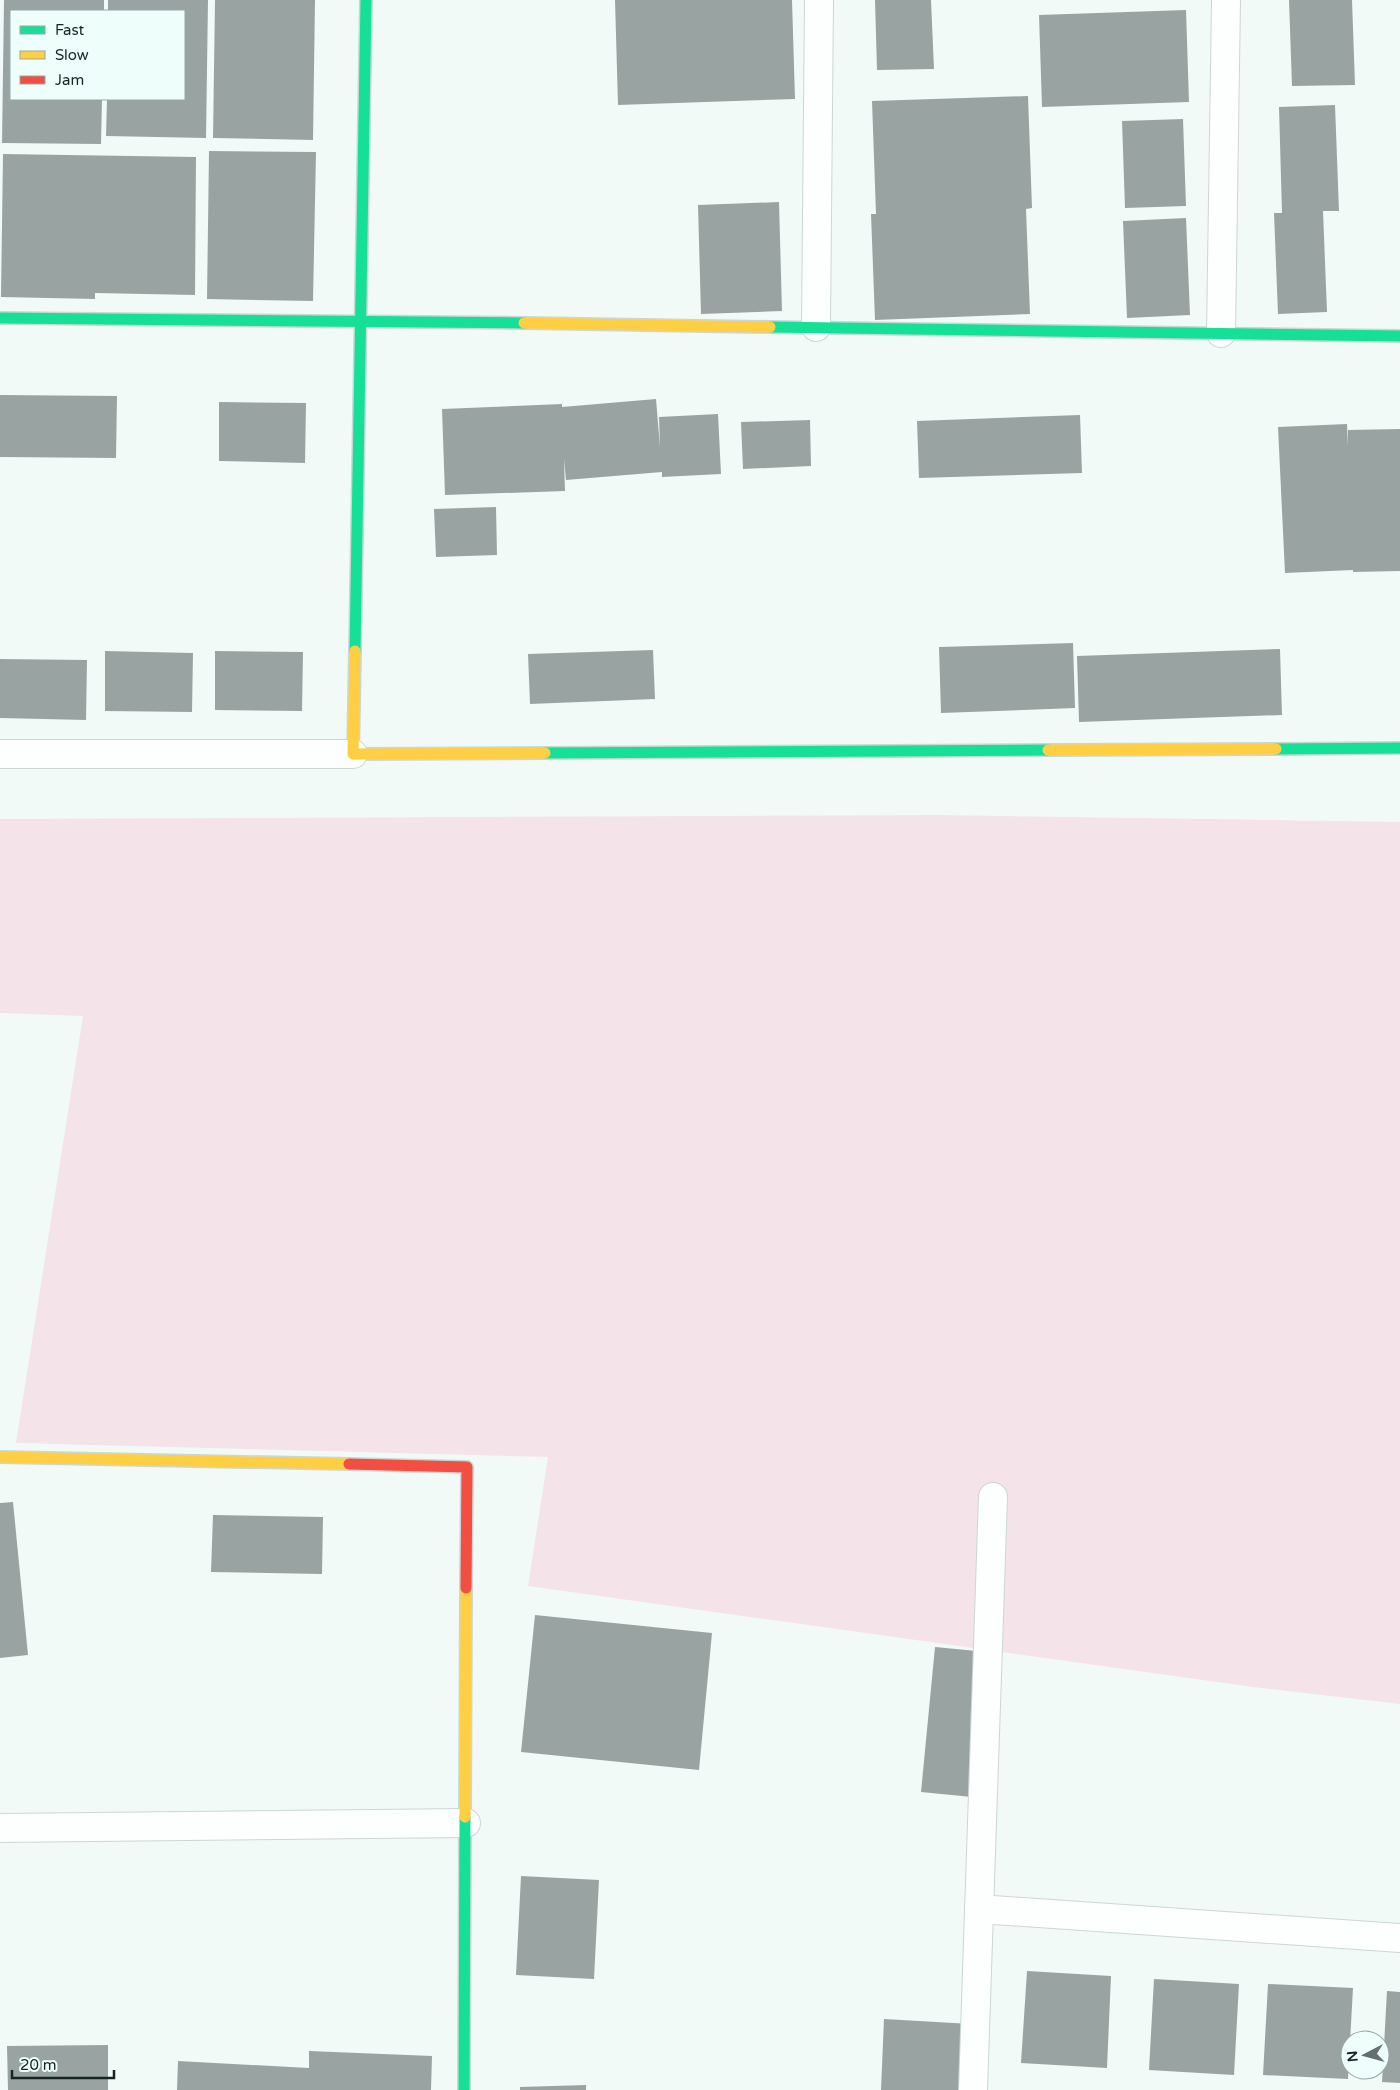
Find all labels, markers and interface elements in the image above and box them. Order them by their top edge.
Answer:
legend [10,10,185,100]
text: Fast [55,21,85,39]
text: Slow [55,46,89,64]
text: Jam [55,71,84,89]
north arrow [1340,2030,1390,2080]
scale bar [12,2048,115,2080]
text: N [1344,2050,1362,2063]
text: 20 m [20,2056,57,2074]

